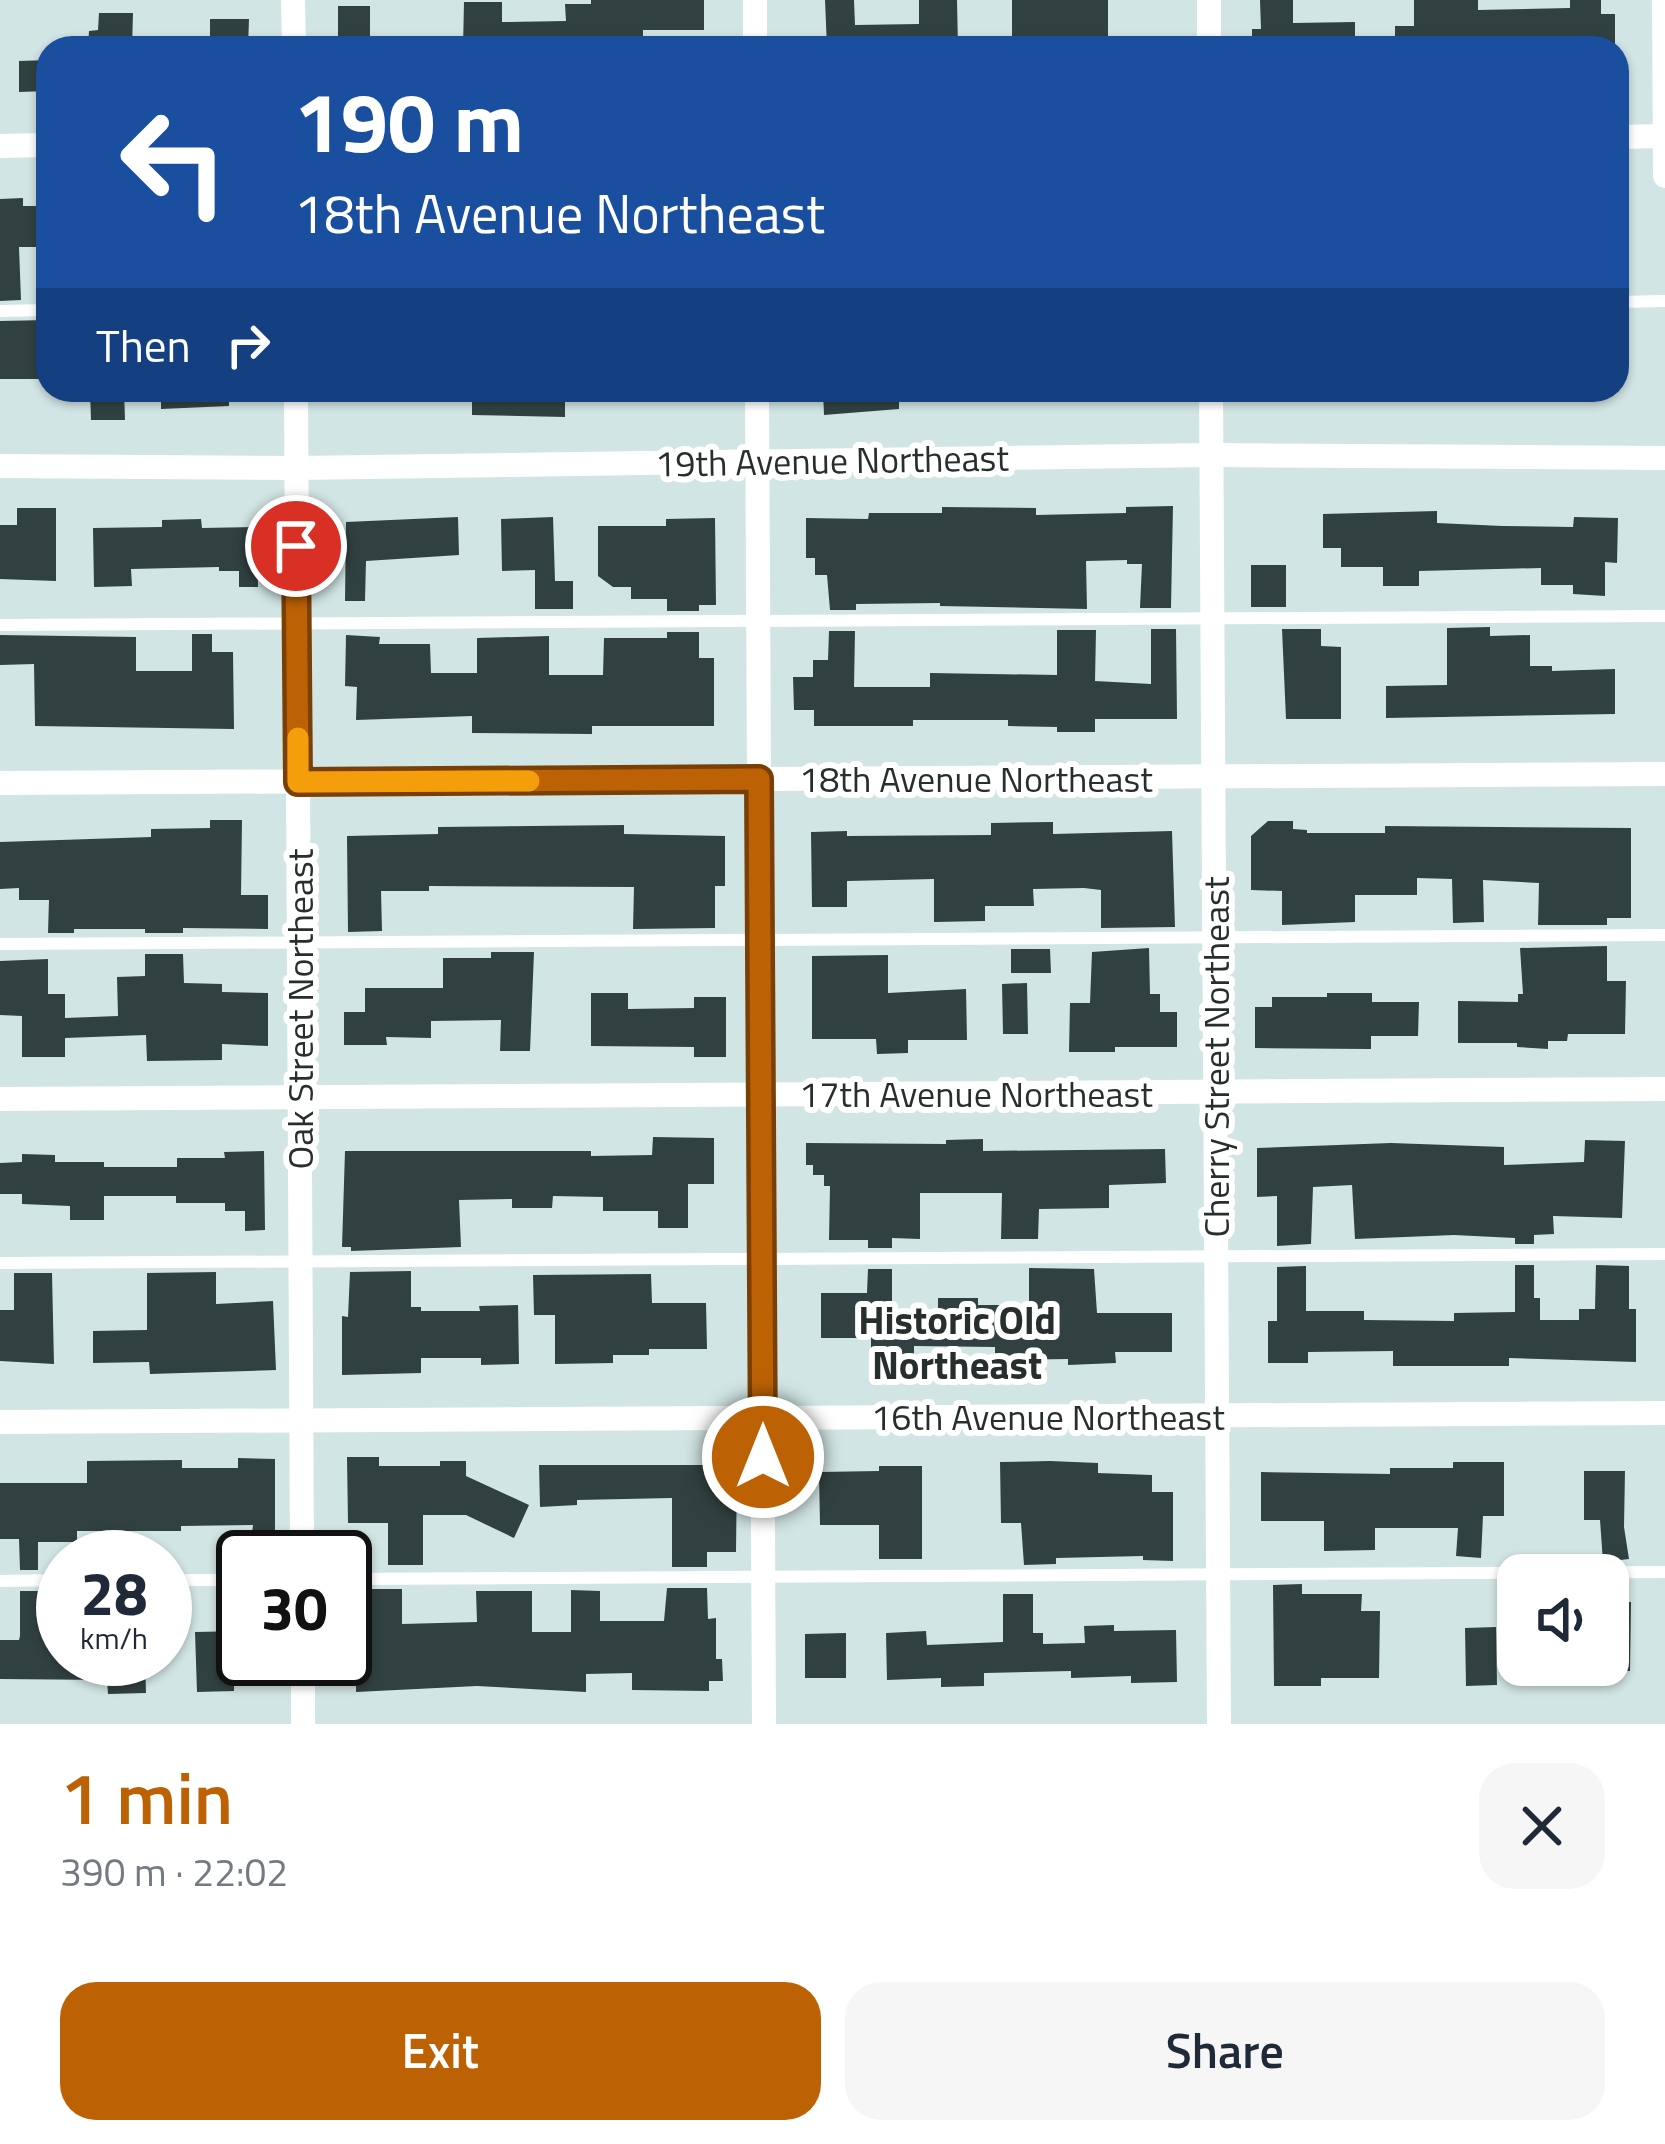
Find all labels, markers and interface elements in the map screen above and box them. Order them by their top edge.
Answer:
text: 190 m [294,57,524,185]
icon: left [96,84,252,240]
text: 18th Avenue Northeast [294,172,825,254]
text: Then [96,311,191,379]
icon: right [215,312,281,378]
street label: 19th Avenue Northeast [655,429,1010,491]
pin [245,495,347,597]
icon: arrive [263,513,329,579]
street label: 18th Avenue Northeast [799,751,1153,806]
street label: Oak Street Northeast [272,848,327,1169]
street label: Cherry Street Northeast [1188,876,1243,1238]
street label: 17th Avenue Northeast [799,1066,1153,1121]
district label: Historic Old Northeast [858,1290,1056,1394]
street label: 16th Avenue Northeast [871,1389,1225,1444]
position arrow [700,1394,826,1520]
speed limit sign: 30 [216,1530,372,1686]
text: 28 [80,1547,148,1638]
map controls [1497,1554,1629,1686]
button: sound [1497,1554,1629,1686]
text: km/h [80,1615,148,1661]
text: 1 min [60,1742,233,1852]
button: close [1479,1763,1605,1889]
text: 390 m · 22:02 [60,1842,288,1901]
button: Exit [60,1982,821,2120]
button: Share [845,1982,1605,2120]

